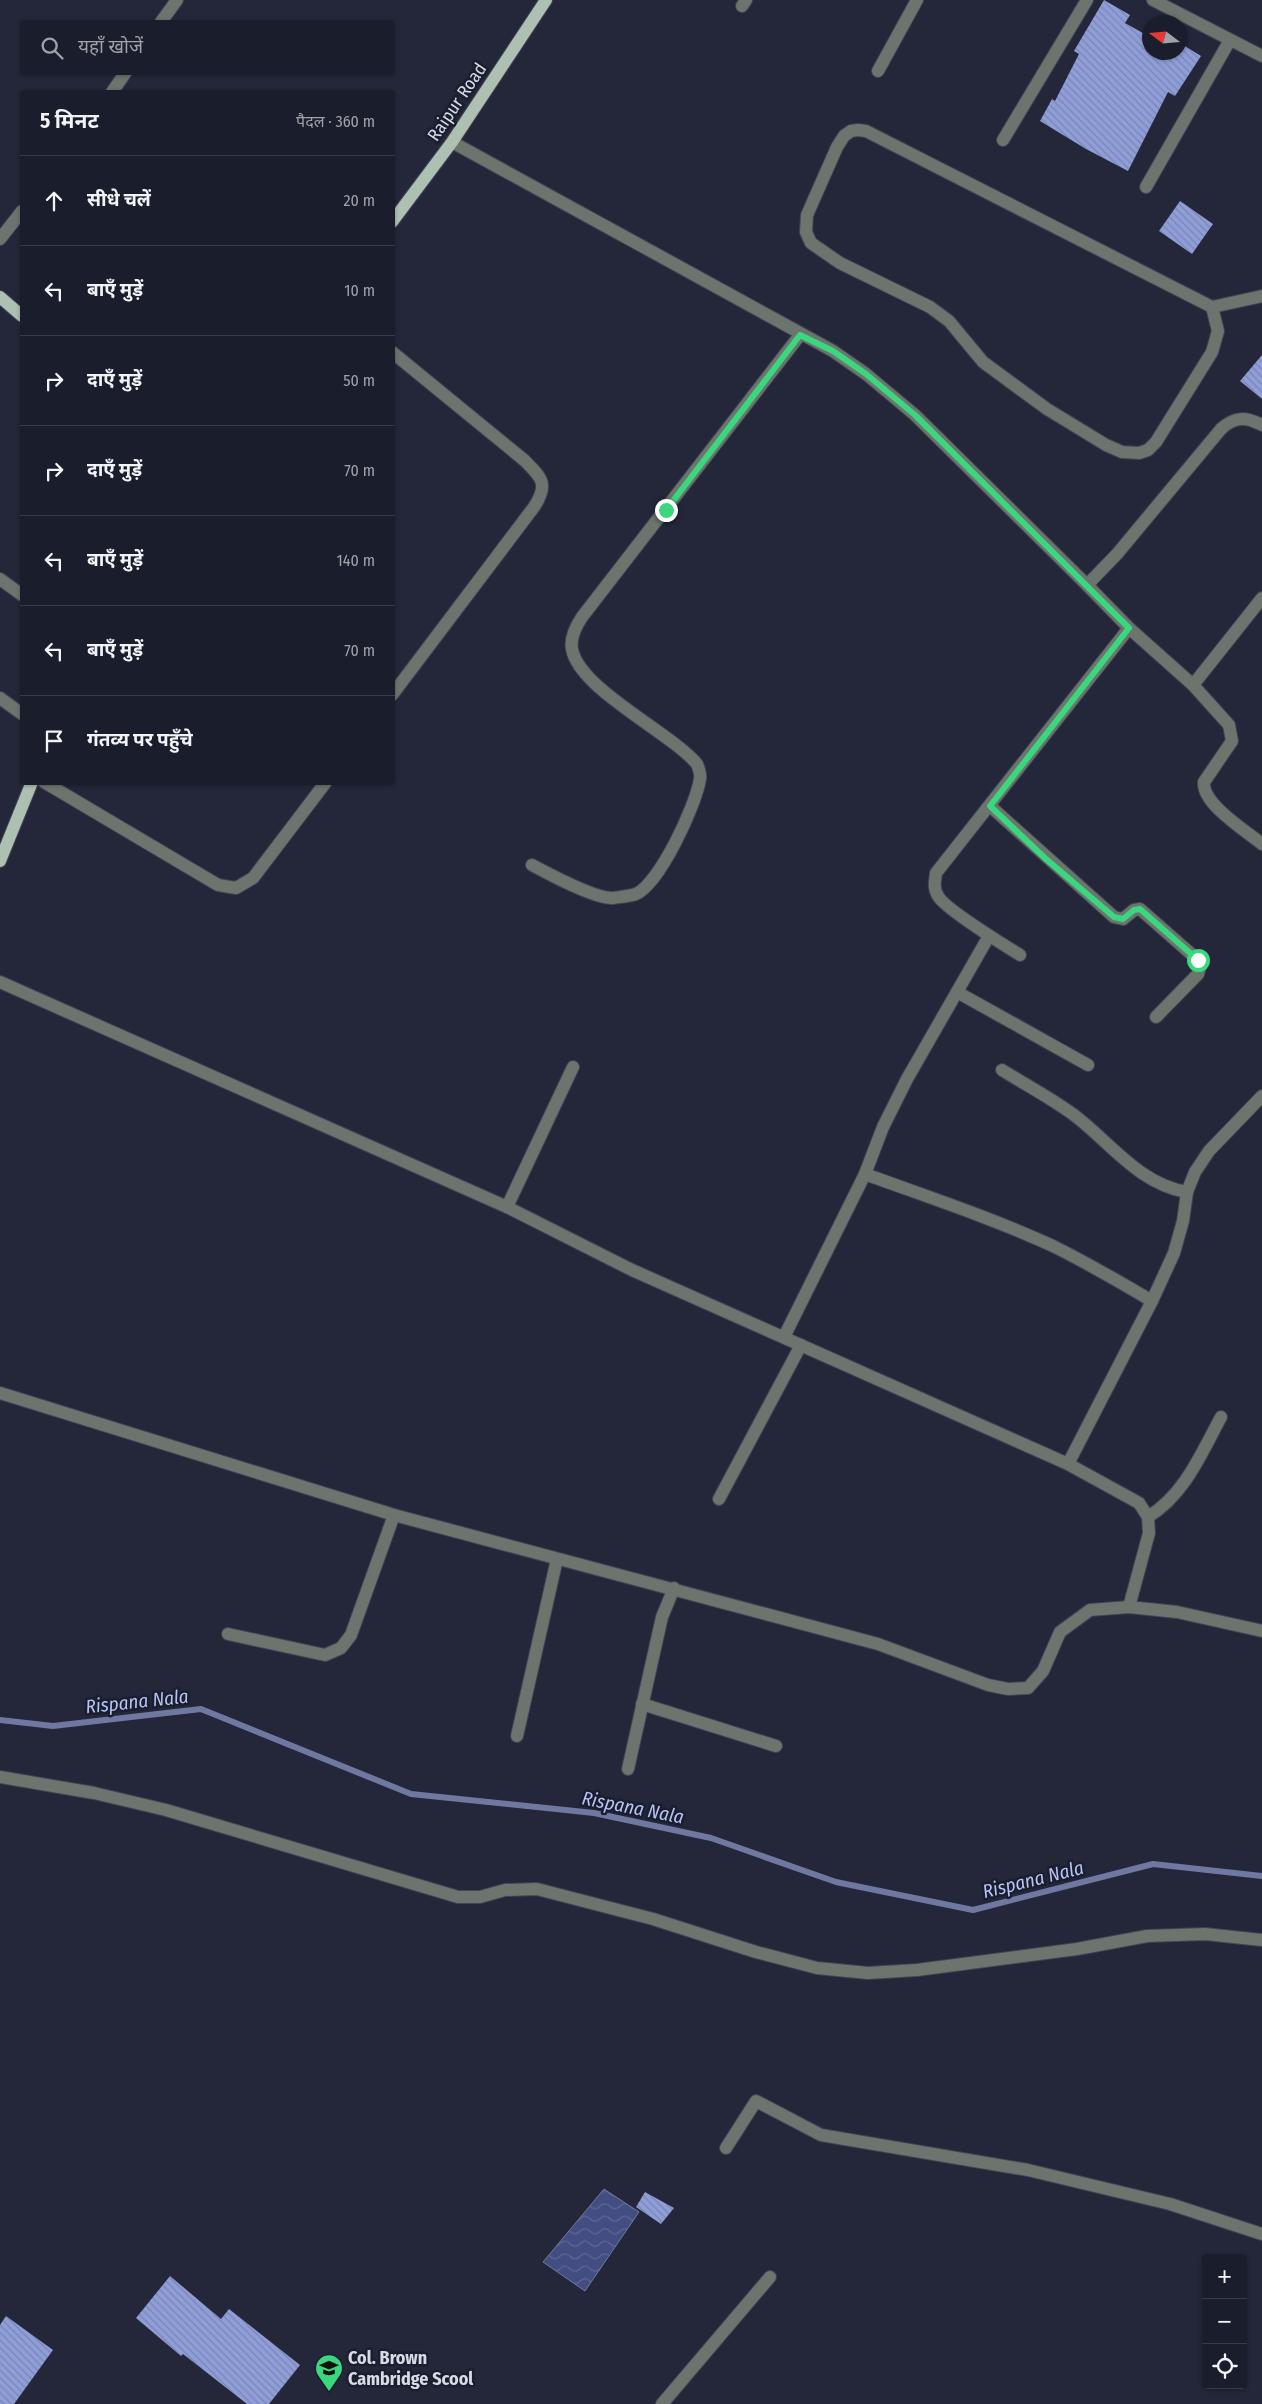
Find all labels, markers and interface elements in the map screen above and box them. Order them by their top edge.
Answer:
north arrow [1142,15,1187,60]
search box [20,20,395,75]
icon: search [38,34,66,62]
text: यहाँ खोजें [78,35,143,58]
street label: Raipur Road [423,59,491,145]
text: 5 मिनट [40,108,99,134]
text: पैदल · 360 m [296,112,375,131]
icon: ahead [40,187,68,215]
text: सीधे चलें [87,188,151,211]
text: 20 m [344,191,375,210]
icon: left [40,277,68,305]
text: बाएँ मुड़ें [87,278,143,301]
text: 10 m [344,281,375,300]
icon: right [40,367,68,395]
text: दाएँ मुड़ें [87,368,142,391]
text: 50 m [343,371,375,390]
icon: right [40,457,68,485]
text: दाएँ मुड़ें [87,458,142,481]
text: 70 m [344,461,375,480]
route end [655,499,678,522]
icon: left [40,547,68,575]
text: बाएँ मुड़ें [87,548,143,571]
text: 140 m [337,551,375,570]
icon: left [40,637,68,665]
text: बाएँ मुड़ें [87,638,143,661]
text: 70 m [344,641,375,660]
icon: arrive [40,727,68,755]
text: गंतव्य पर पहुँचे [87,728,193,751]
route start [1187,949,1210,972]
water label: Rispana Nala [84,1685,190,1718]
water label: Rispana Nala [580,1786,686,1829]
water label: Rispana Nala [980,1856,1086,1903]
map controls [1202,2254,1247,2389]
button: + [1202,2254,1247,2299]
button: − [1202,2299,1247,2344]
button: locate [1202,2344,1247,2389]
place label: Col. Brown Cambridge Scool [348,2347,473,2390]
school or university icon: Col. Brown Cambridge Scool [314,2353,344,2392]

